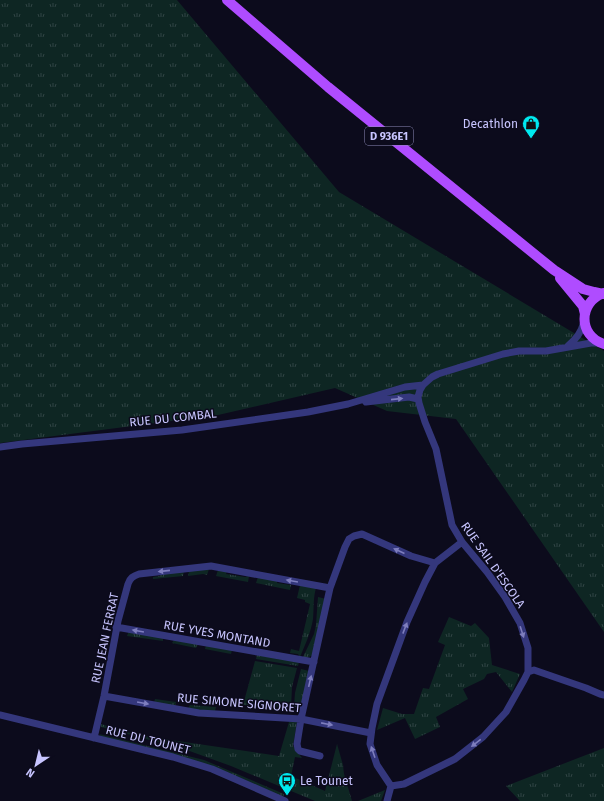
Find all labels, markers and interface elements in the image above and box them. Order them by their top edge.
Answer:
shop icon: Decathlon [521,114,541,139]
place label: Decathlon [463,117,518,131]
road number: D 936E1 [365,127,413,145]
one-way arrow [391,395,403,402]
street label: RUE DU COMBAL [129,406,217,430]
street label: RUE SAIL D'ESCOLA [458,519,528,611]
one-way arrow [393,548,404,554]
one-way arrow [158,568,170,574]
one-way arrow [286,578,298,584]
street label: RUE JEAN FERRAT [89,591,122,685]
street label: RUE YVES MONTAND [163,618,272,650]
one-way arrow [402,622,408,634]
one-way arrow [520,626,526,638]
one-way arrow [132,628,144,634]
one-way arrow [307,675,313,687]
street label: RUE SIMONE SIGNORET [177,691,302,715]
one-way arrow [136,701,149,707]
one-way arrow [321,721,333,727]
street label: RUE DU TOUNET [104,723,192,757]
one-way arrow [470,739,481,747]
north arrow [16,745,56,785]
one-way arrow [370,746,376,758]
text: N [24,765,37,780]
bus stop icon: Le Tounet [277,771,297,796]
place label: Le Tounet [300,774,354,788]

